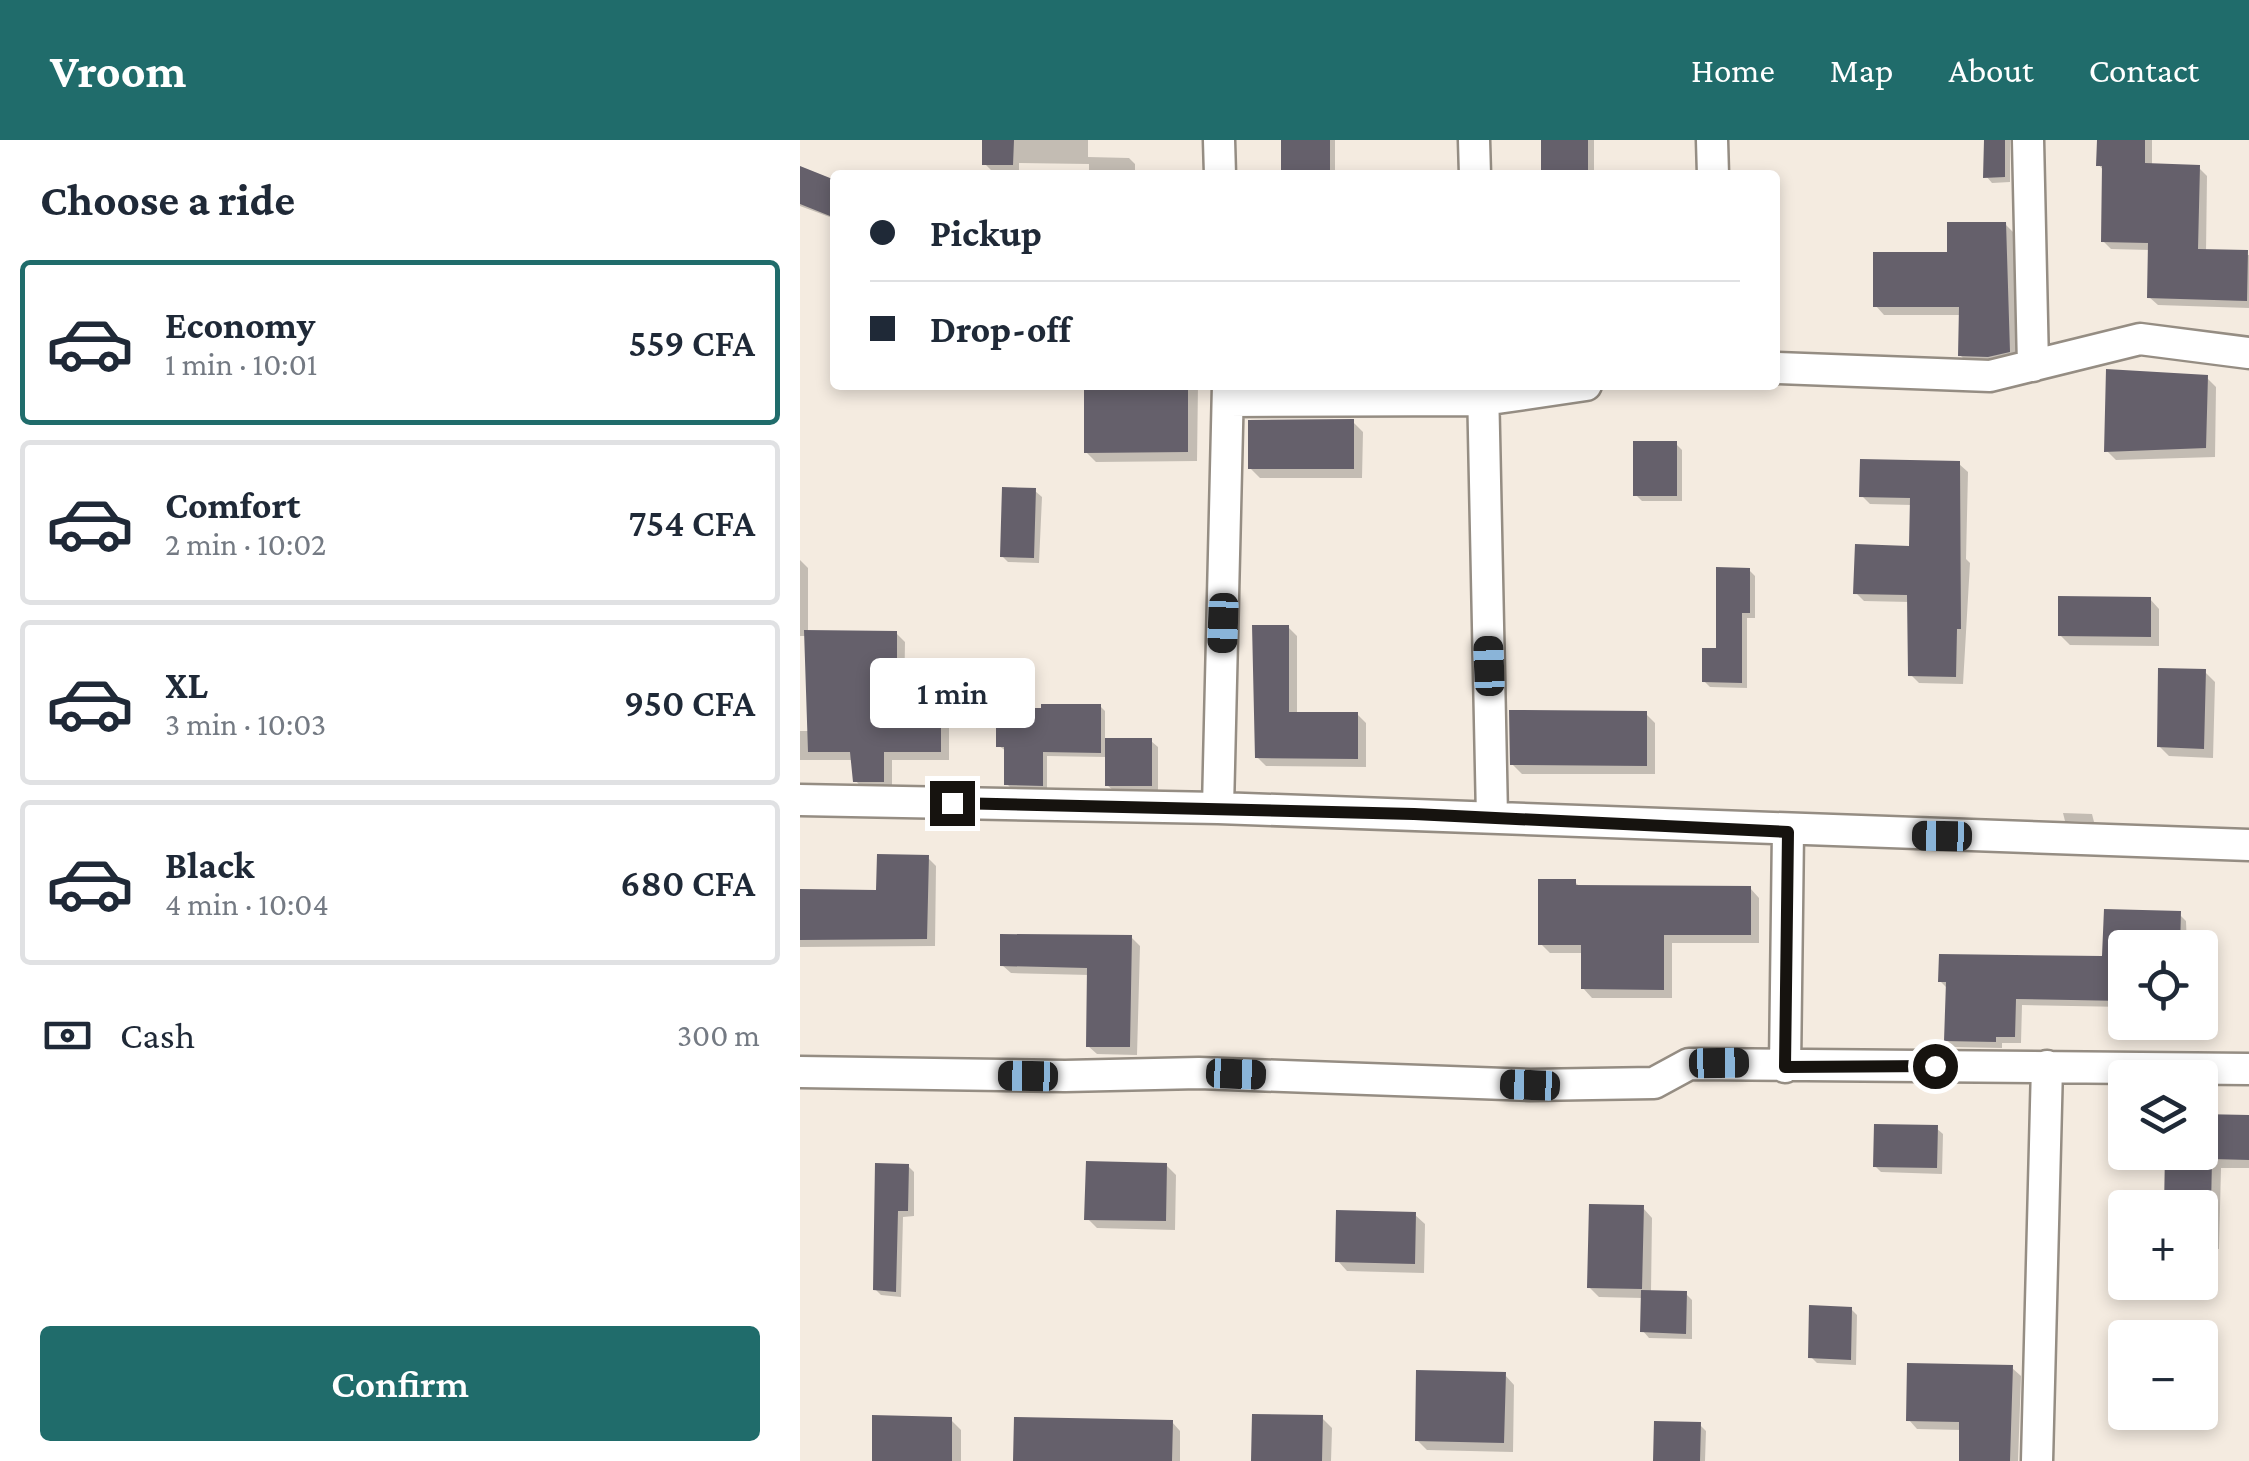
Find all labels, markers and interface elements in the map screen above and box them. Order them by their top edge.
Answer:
text: Vroom [50,44,186,97]
text: Home [1691,51,1775,90]
text: Map [1830,51,1893,90]
text: About [1948,51,2034,90]
text: Contact [2089,51,2199,90]
text: Choose a ride [40,175,295,225]
text: Pickup [930,212,1042,254]
icon: car [45,298,135,388]
text: Economy [165,304,315,346]
text: Drop-off [930,308,1071,350]
text: 559 CFA [629,322,755,364]
text: 1 min · 10:01 [165,346,317,382]
icon: car [45,478,135,568]
text: Comfort [165,484,301,526]
text: 754 CFA [629,502,755,544]
text: 2 min · 10:02 [165,526,326,562]
car [1207,592,1239,654]
car [1473,635,1505,697]
icon: car [45,658,135,748]
callout: 1 min [870,658,1034,728]
text: XL [165,664,208,706]
text: 1 min [917,675,988,711]
text: 950 CFA [624,682,755,724]
text: 3 min · 10:03 [165,706,326,742]
route end [930,781,975,826]
car [1912,820,1972,852]
icon: car [45,838,135,928]
text: Black [165,844,254,886]
text: 680 CFA [620,862,755,904]
text: 4 min · 10:04 [165,886,329,922]
map controls [2108,930,2218,1430]
button: locate [2108,930,2218,1040]
icon: cash [40,1008,95,1063]
text: Cash [120,1014,195,1056]
text: 300 m [677,1017,760,1053]
route start [1913,1044,1958,1089]
car [1689,1047,1749,1079]
car [1205,1058,1267,1090]
car [998,1060,1058,1092]
button: layers [2108,1060,2218,1170]
car [1499,1069,1561,1101]
button: + [2108,1190,2218,1300]
button: − [2108,1320,2218,1430]
button: Confirm [40,1326,760,1441]

